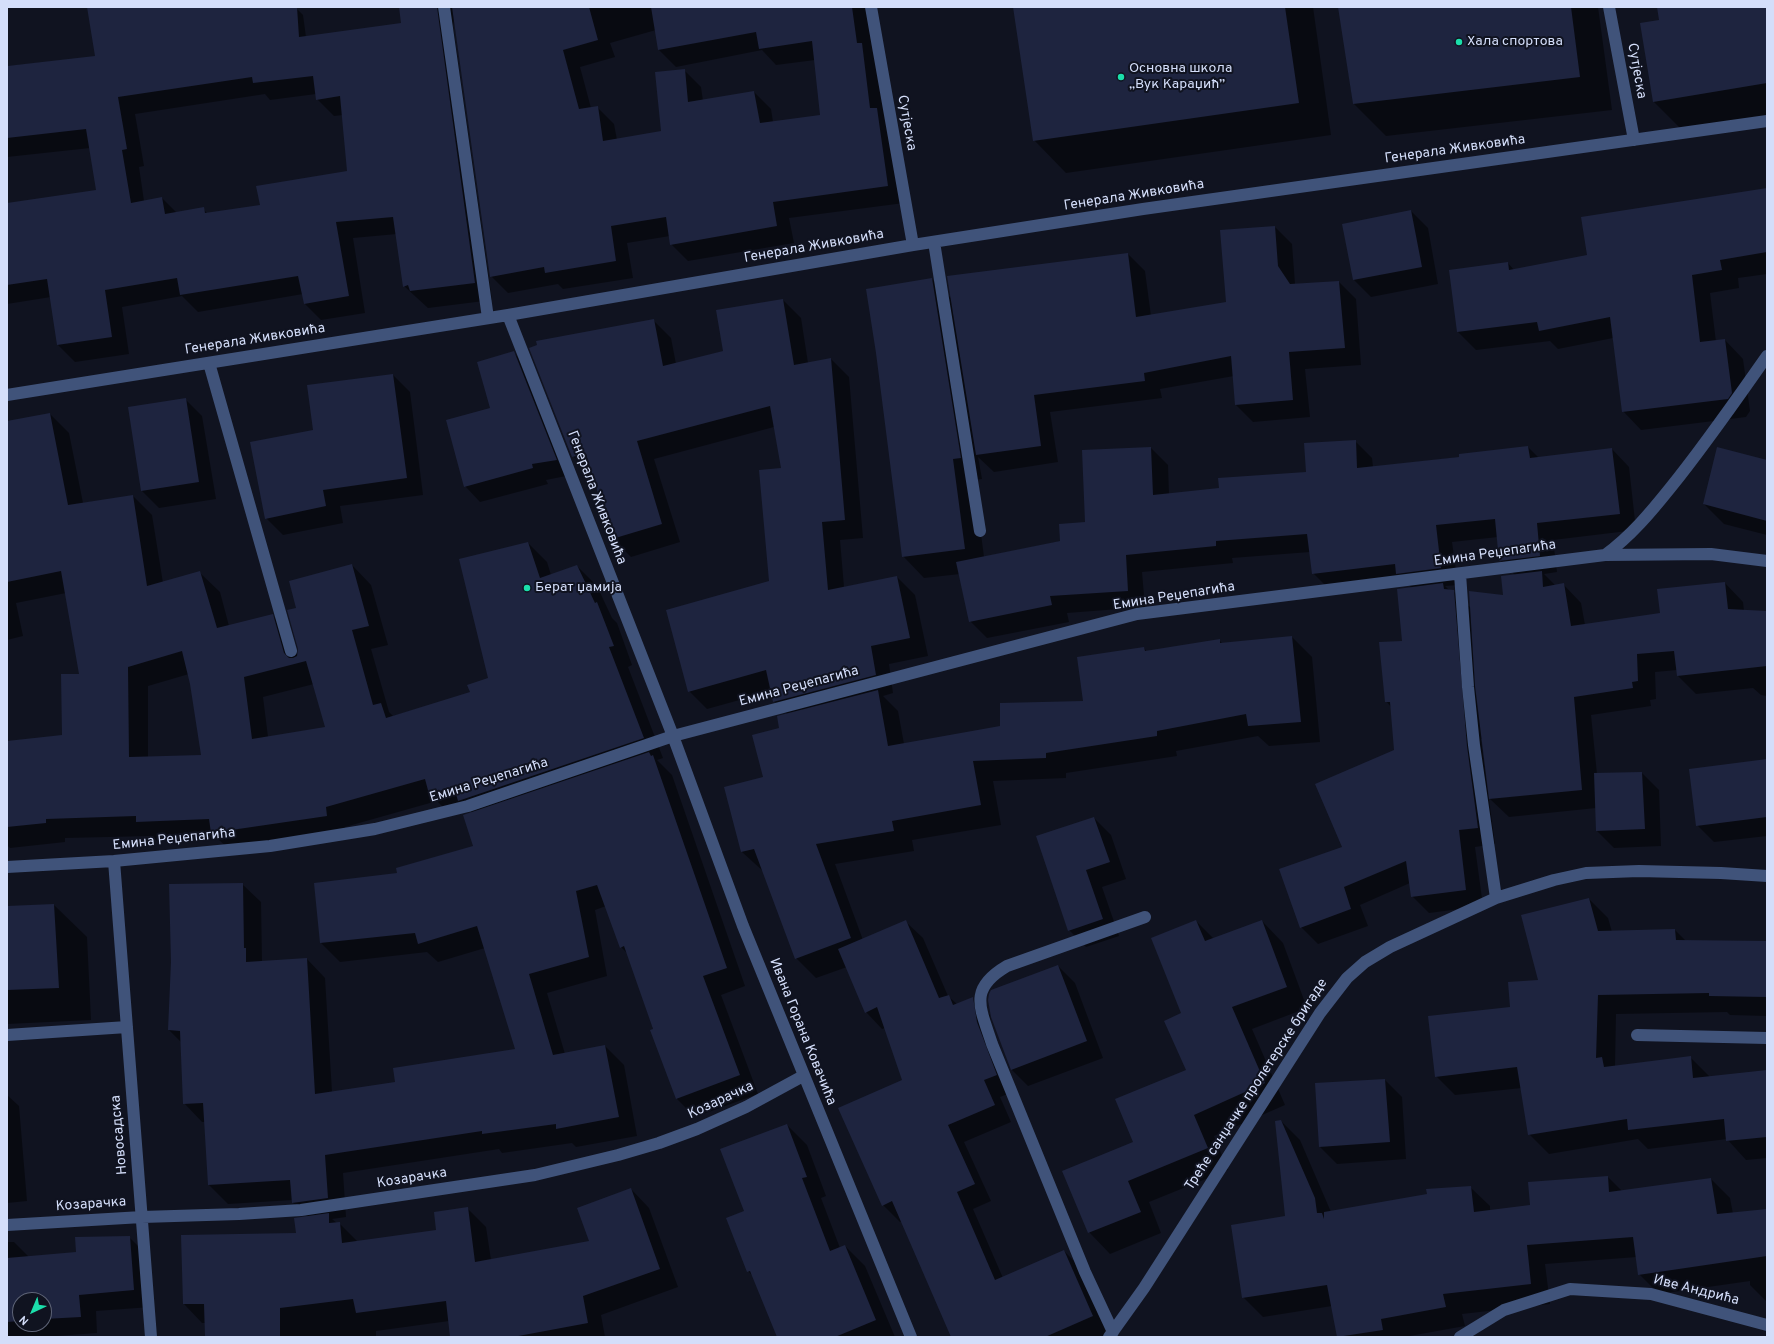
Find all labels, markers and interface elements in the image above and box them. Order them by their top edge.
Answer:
place label: Хала спортова [1467,34,1563,50]
marker: Хала спортова [1454,37,1464,47]
street label: Сутјеска [1623,42,1649,100]
place label: Основна школа „Вук Караџић” [1129,61,1232,94]
marker: Основна школа „Вук Караџић” [1116,72,1126,82]
street label: Сутјеска [893,94,919,152]
street label: Генерала Живковића [1384,132,1526,168]
street label: Генерала Живковића [1063,177,1205,215]
street label: Генерала Живковића [743,226,885,268]
street label: Генерала Живковића [184,321,326,359]
street label: Генерала Живковића [563,429,629,567]
street label: Емина Реџепагића [1433,537,1557,571]
street label: Емина Реџепагића [1112,579,1236,615]
place label: Берат џамија [535,580,622,596]
marker: Берат џамија [522,583,532,593]
street label: Емина Реџепагића [737,663,861,711]
street label: Емина Реџепагића [428,755,550,807]
street label: Емина Реџепагића [112,825,236,855]
street label: Ивана Горана Ковачића [765,956,839,1108]
street label: Треће санџачке пролетерске бригаде [1182,976,1332,1194]
street label: Козарачка [685,1078,757,1124]
street label: Новосадска [108,1095,132,1175]
street label: Козарачка [376,1165,448,1193]
street label: Козарачка [55,1194,127,1216]
street label: Иве Андрића [1652,1272,1740,1310]
north arrow [12,1292,52,1332]
text: N [17,1312,32,1328]

